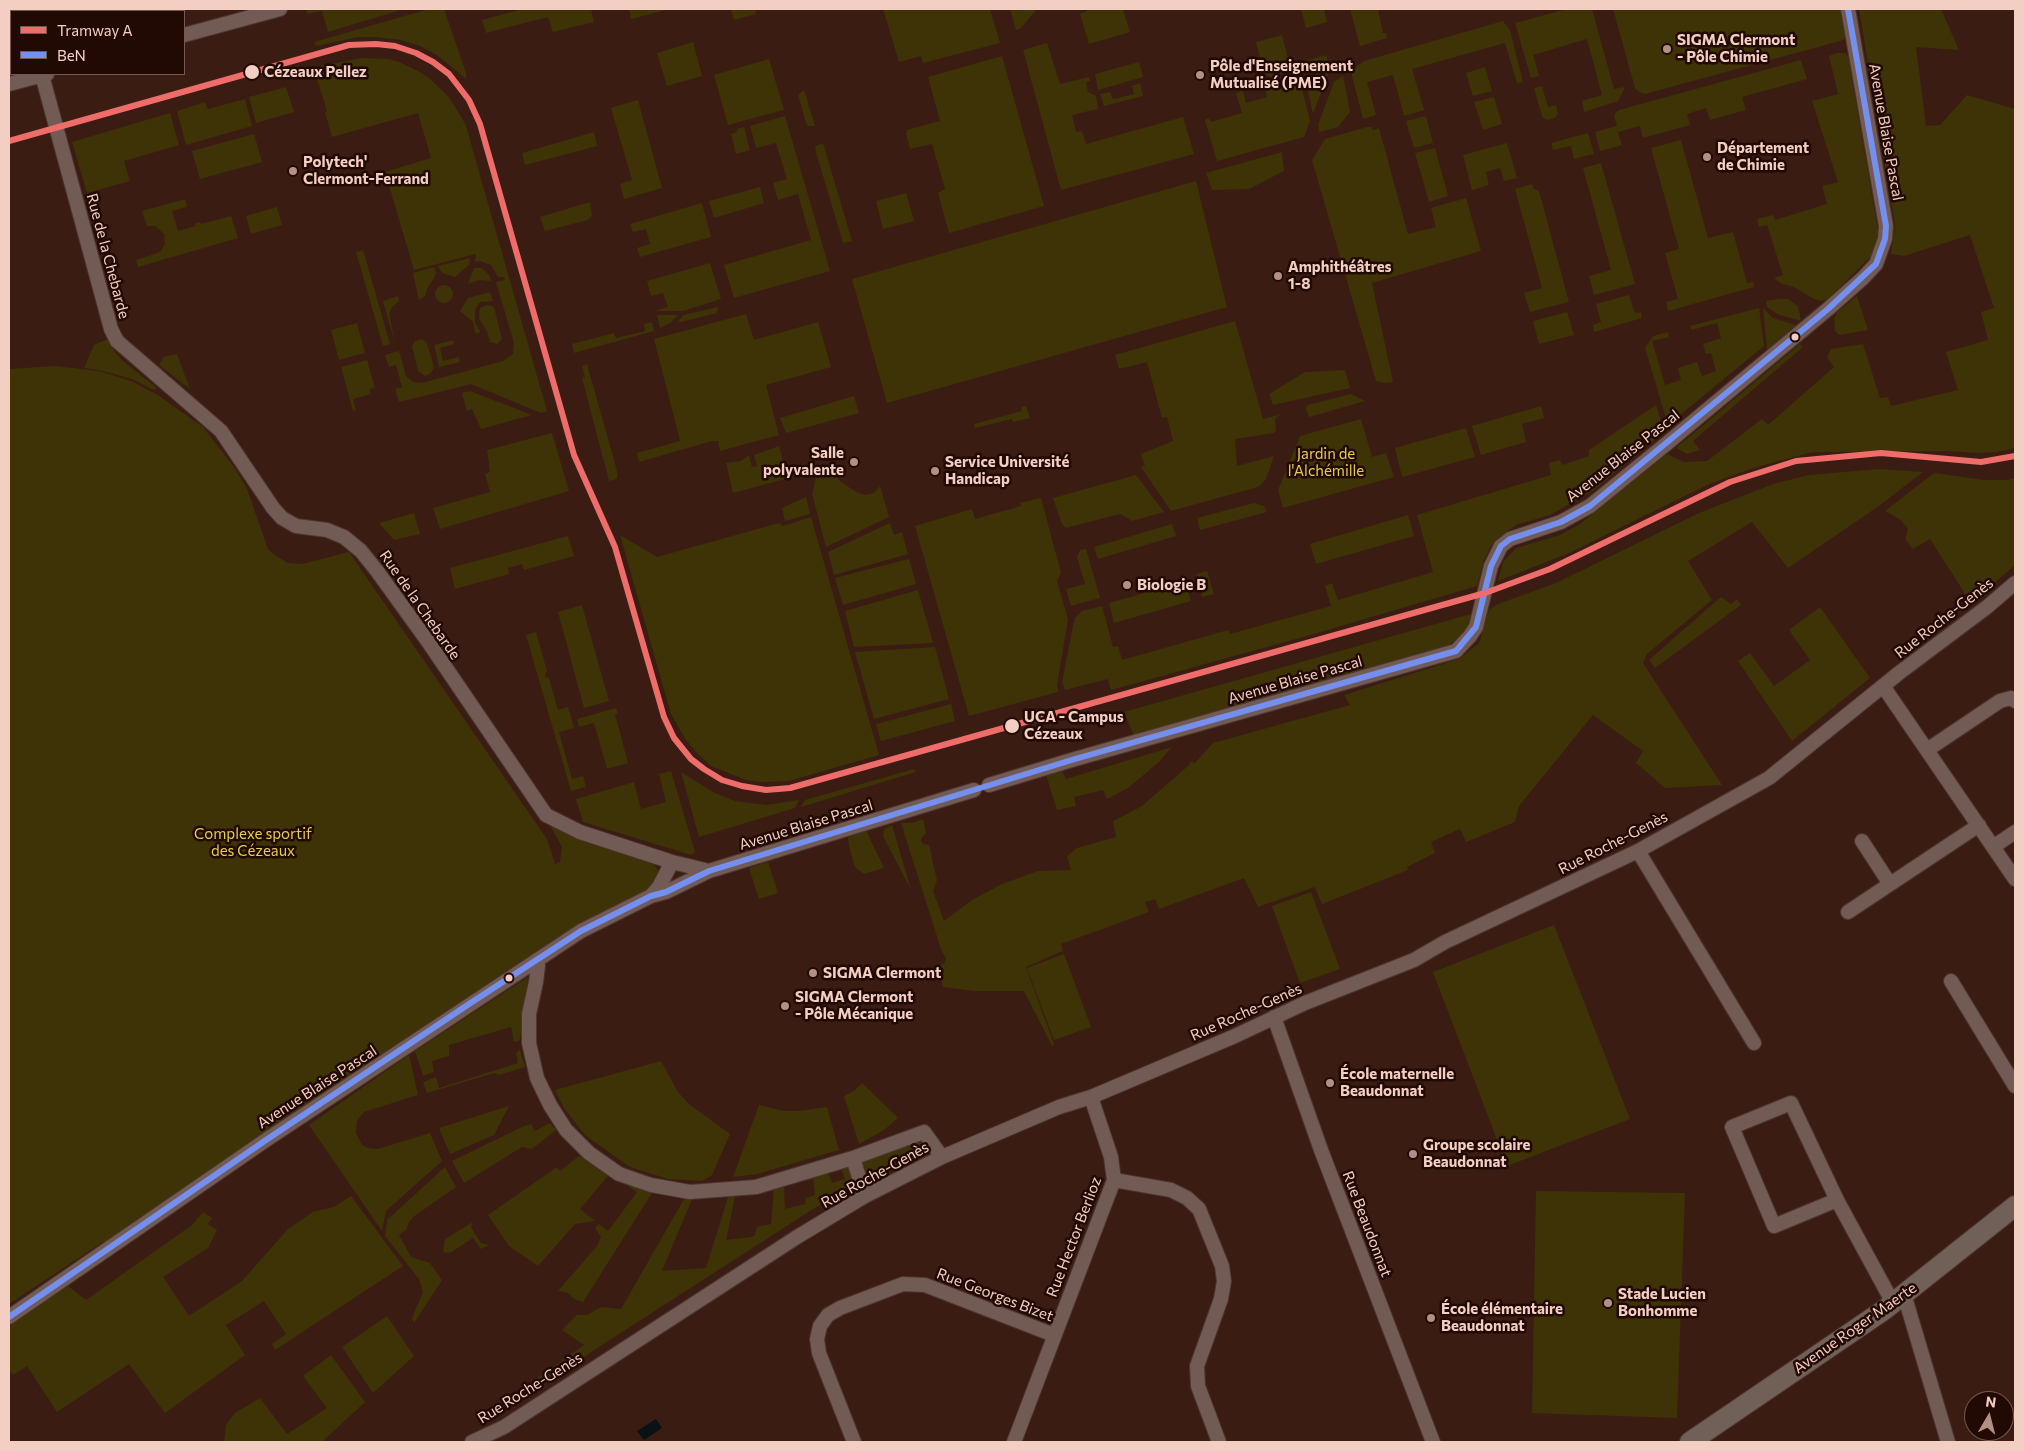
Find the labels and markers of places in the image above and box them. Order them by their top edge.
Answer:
place label: SIGMA Clermont - Pôle Chimie [1677,31,1795,66]
marker: SIGMA Clermont - Pôle Chimie [1661,43,1673,55]
place label: Pôle d'Enseignement Mutualisé (PME) [1210,57,1353,92]
marker: Cézeaux Pellez [243,63,261,81]
place label: Cézeaux Pellez [264,63,367,81]
marker: Pôle d'Enseignement Mutualisé (PME) [1194,69,1206,81]
place label: Département de Chimie [1717,139,1809,174]
marker: Département de Chimie [1701,151,1713,163]
place label: Polytech' Clermont-Ferrand [303,153,429,188]
marker: Polytech' Clermont-Ferrand [287,165,299,177]
place label: Amphithéâtres 1-8 [1288,258,1392,293]
marker: Amphithéâtres 1-8 [1272,270,1284,282]
unlabelled marker [1790,332,1800,342]
place label: Salle polyvalente [763,444,844,479]
place label: Service Université Handicap [945,453,1069,488]
marker: Salle polyvalente [848,456,860,468]
marker: Service Université Handicap [929,465,941,477]
place label: Biologie B [1137,576,1206,594]
marker: Biologie B [1121,579,1133,591]
place label: UCA - Campus Cézeaux [1024,708,1124,743]
marker: UCA - Campus Cézeaux [1003,717,1021,735]
place label: SIGMA Clermont [823,964,941,982]
marker: SIGMA Clermont [807,967,819,979]
unlabelled marker [504,973,514,983]
place label: SIGMA Clermont - Pôle Mécanique [795,988,913,1023]
marker: SIGMA Clermont - Pôle Mécanique [779,1000,791,1012]
place label: École maternelle Beaudonnat [1340,1065,1454,1100]
marker: École maternelle Beaudonnat [1324,1077,1336,1089]
place label: Groupe scolaire Beaudonnat [1423,1136,1530,1171]
marker: Groupe scolaire Beaudonnat [1407,1148,1419,1160]
place label: Stade Lucien Bonhomme [1618,1285,1706,1320]
marker: Stade Lucien Bonhomme [1602,1297,1614,1309]
place label: École élémentaire Beaudonnat [1441,1300,1563,1335]
marker: École élémentaire Beaudonnat [1425,1312,1437,1324]

